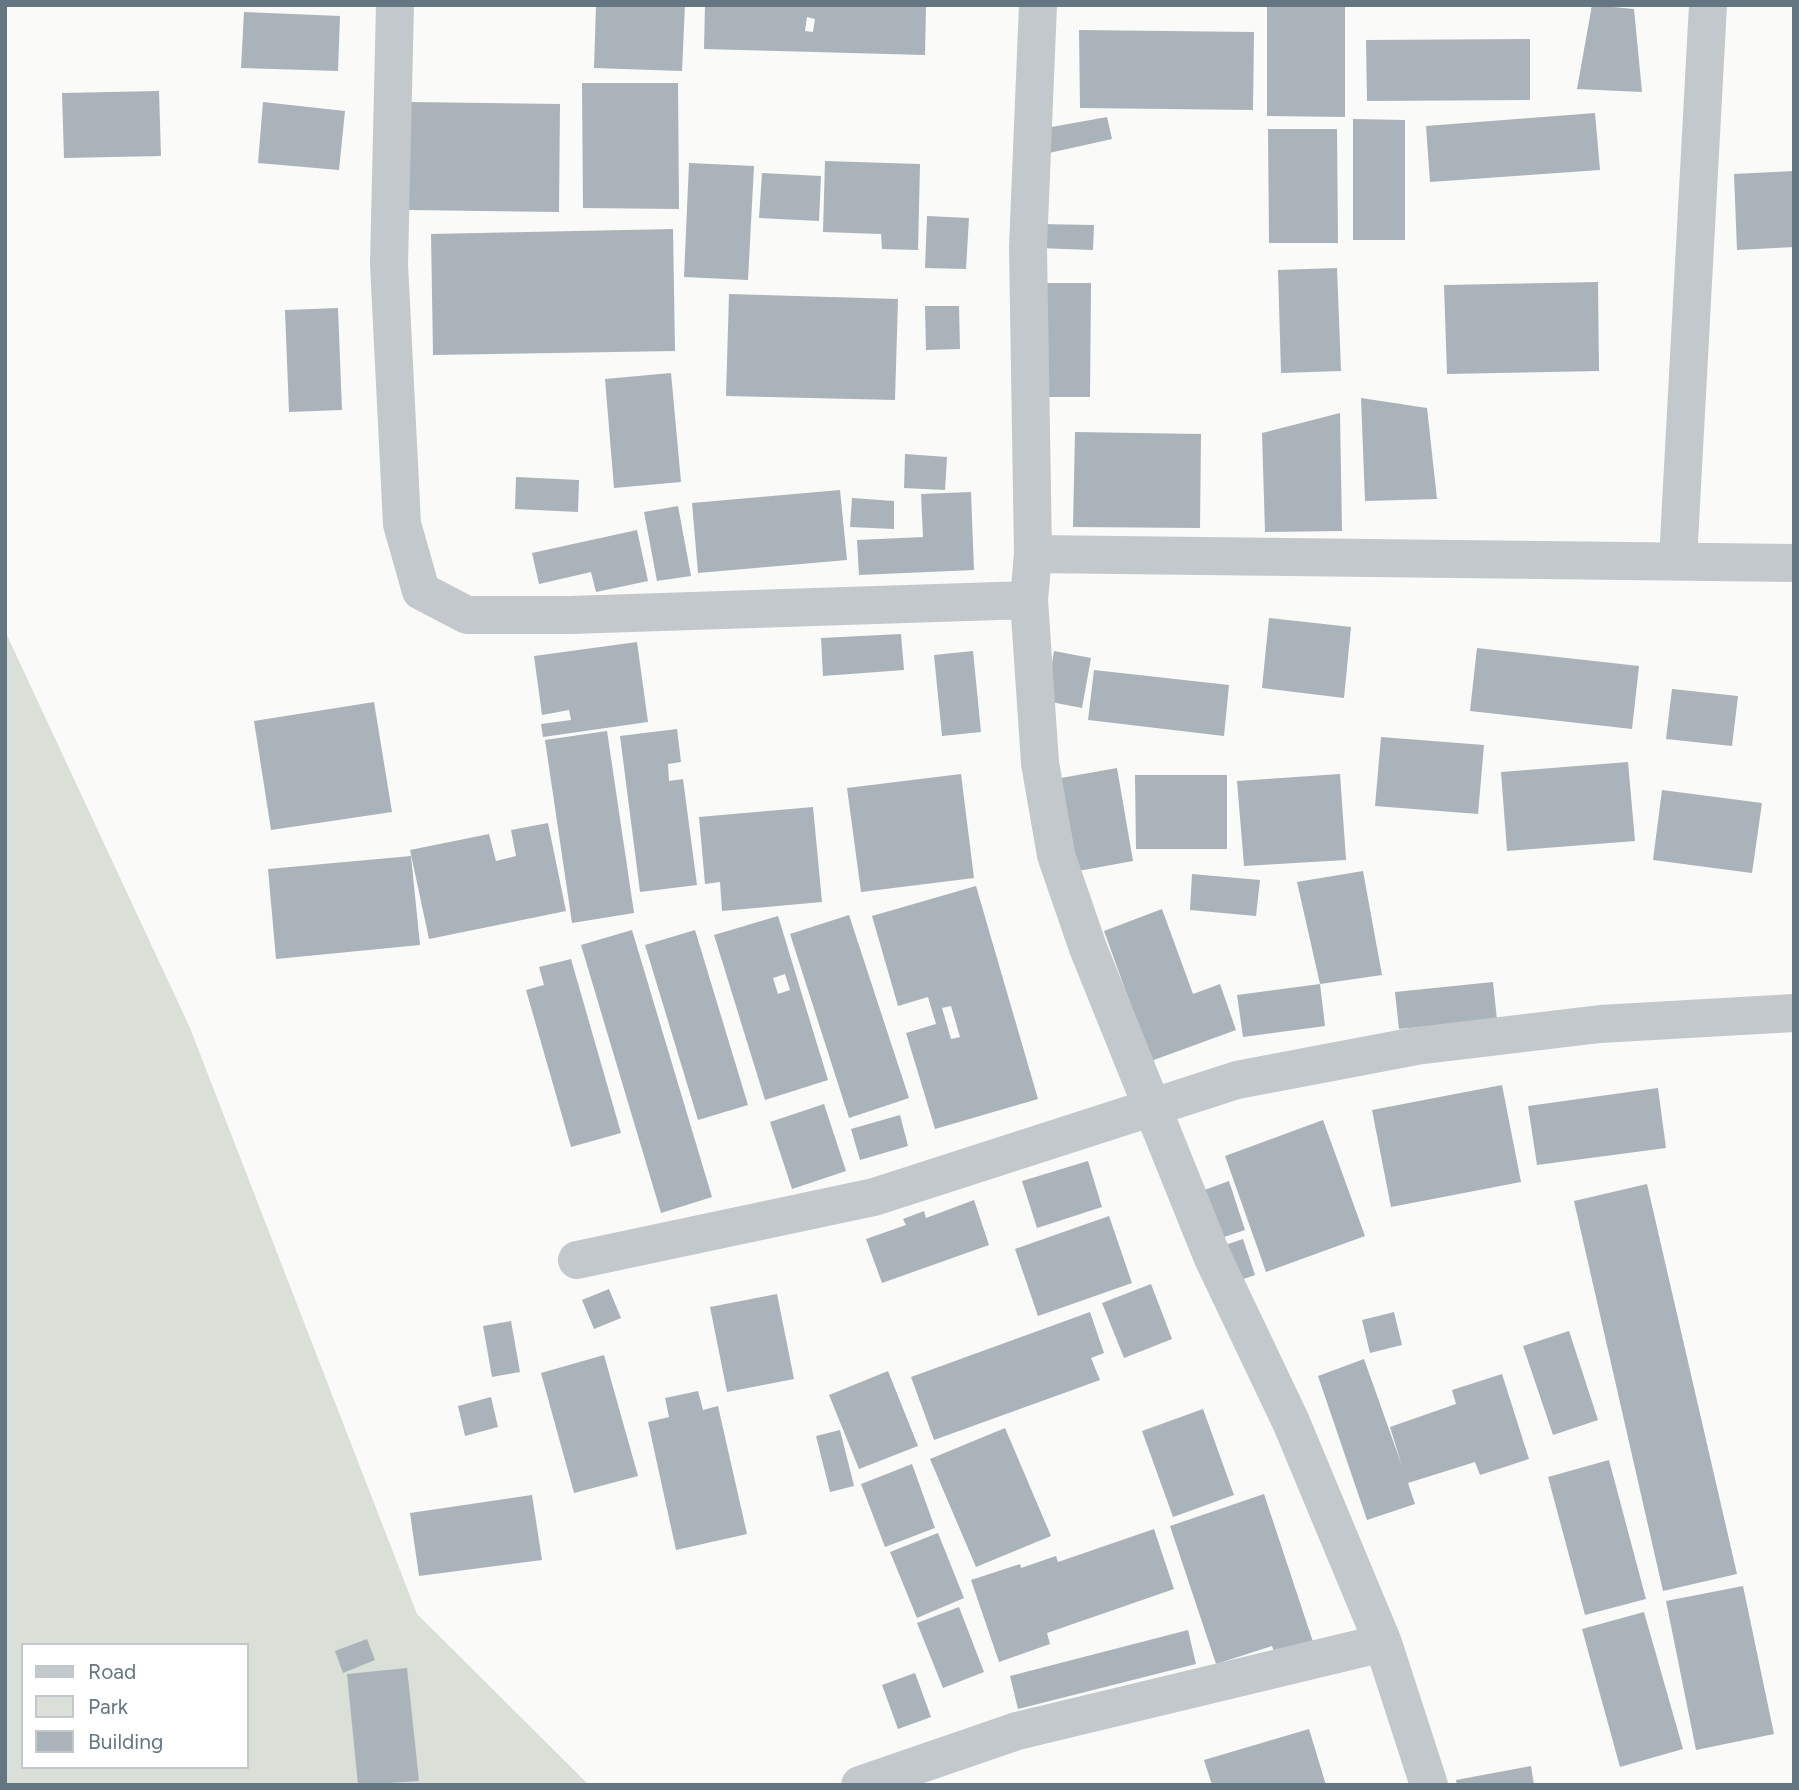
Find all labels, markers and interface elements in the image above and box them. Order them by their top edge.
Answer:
legend [21,1643,248,1769]
text: Road [88,1659,136,1684]
text: Park [88,1694,128,1719]
text: Building [88,1729,163,1754]

